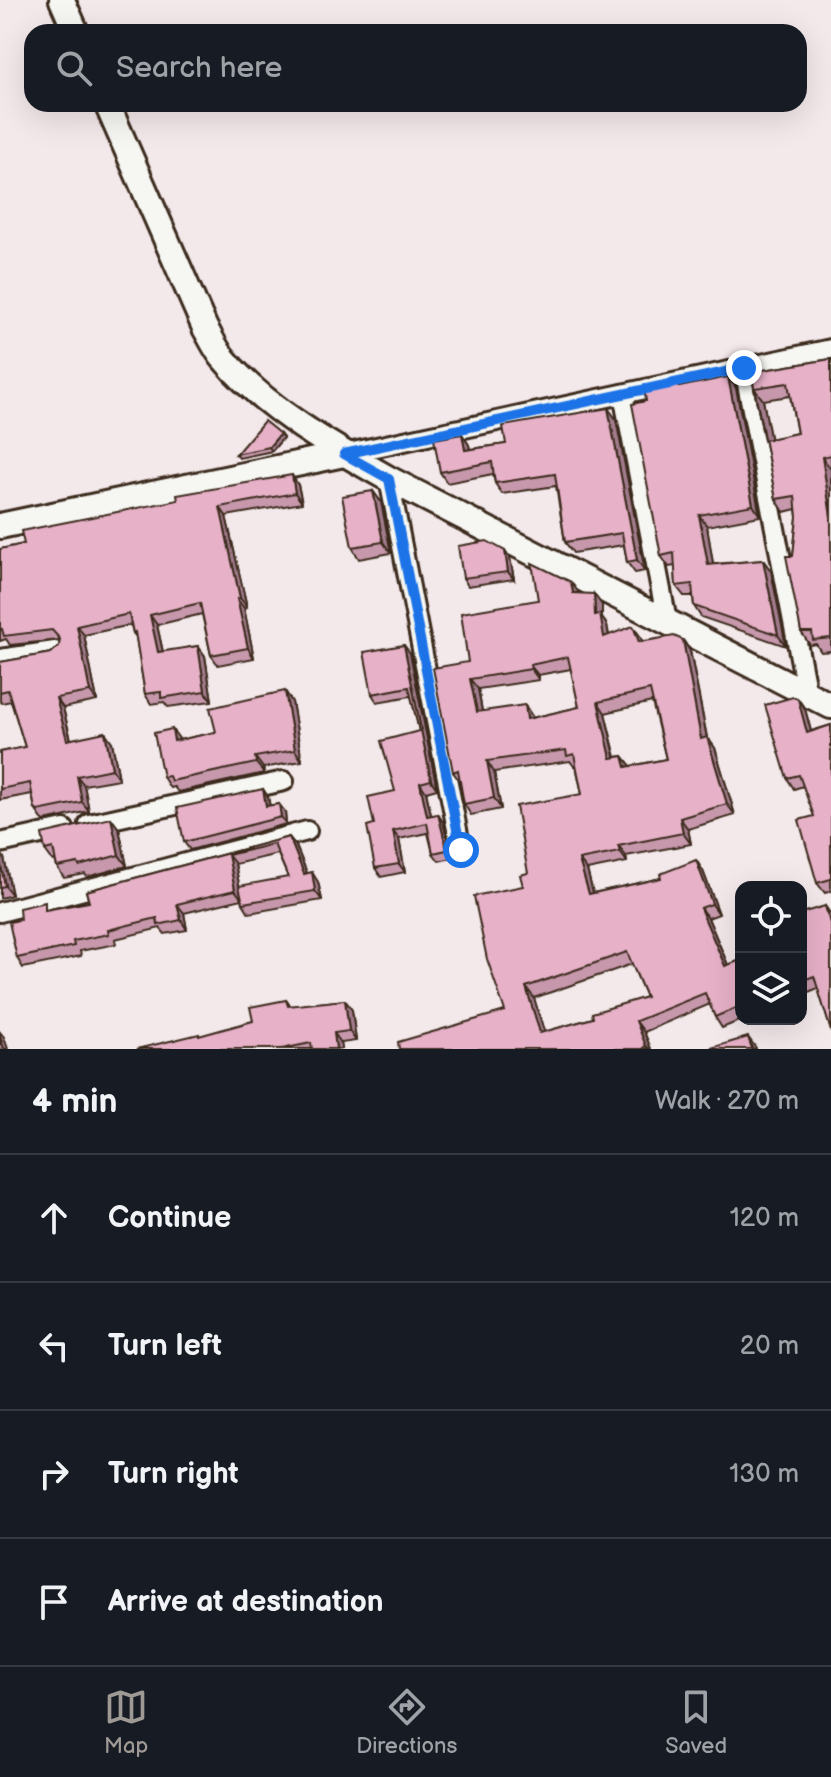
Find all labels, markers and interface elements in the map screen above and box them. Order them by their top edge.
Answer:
search box [24,24,807,112]
icon: search [52,46,96,90]
text: Search here [116,50,282,86]
route end [726,350,762,386]
route start [443,832,479,868]
map controls [735,881,807,1025]
button: locate [735,881,807,953]
button: layers [735,953,807,1025]
text: 4 min [32,1081,118,1122]
text: Walk · 270 m [655,1086,799,1117]
icon: ahead [32,1196,76,1240]
text: Continue [108,1200,231,1236]
text: 120 m [730,1203,799,1234]
icon: left [32,1324,76,1368]
text: Turn left [108,1328,222,1364]
text: 20 m [740,1331,799,1362]
icon: right [32,1452,76,1496]
text: Turn right [108,1456,239,1492]
text: 130 m [729,1459,799,1490]
icon: arrive [32,1580,76,1624]
text: Arrive at destination [108,1584,384,1620]
tab: Map [104,1685,148,1760]
tab: Directions [356,1685,457,1760]
tab: Saved [665,1685,727,1760]

